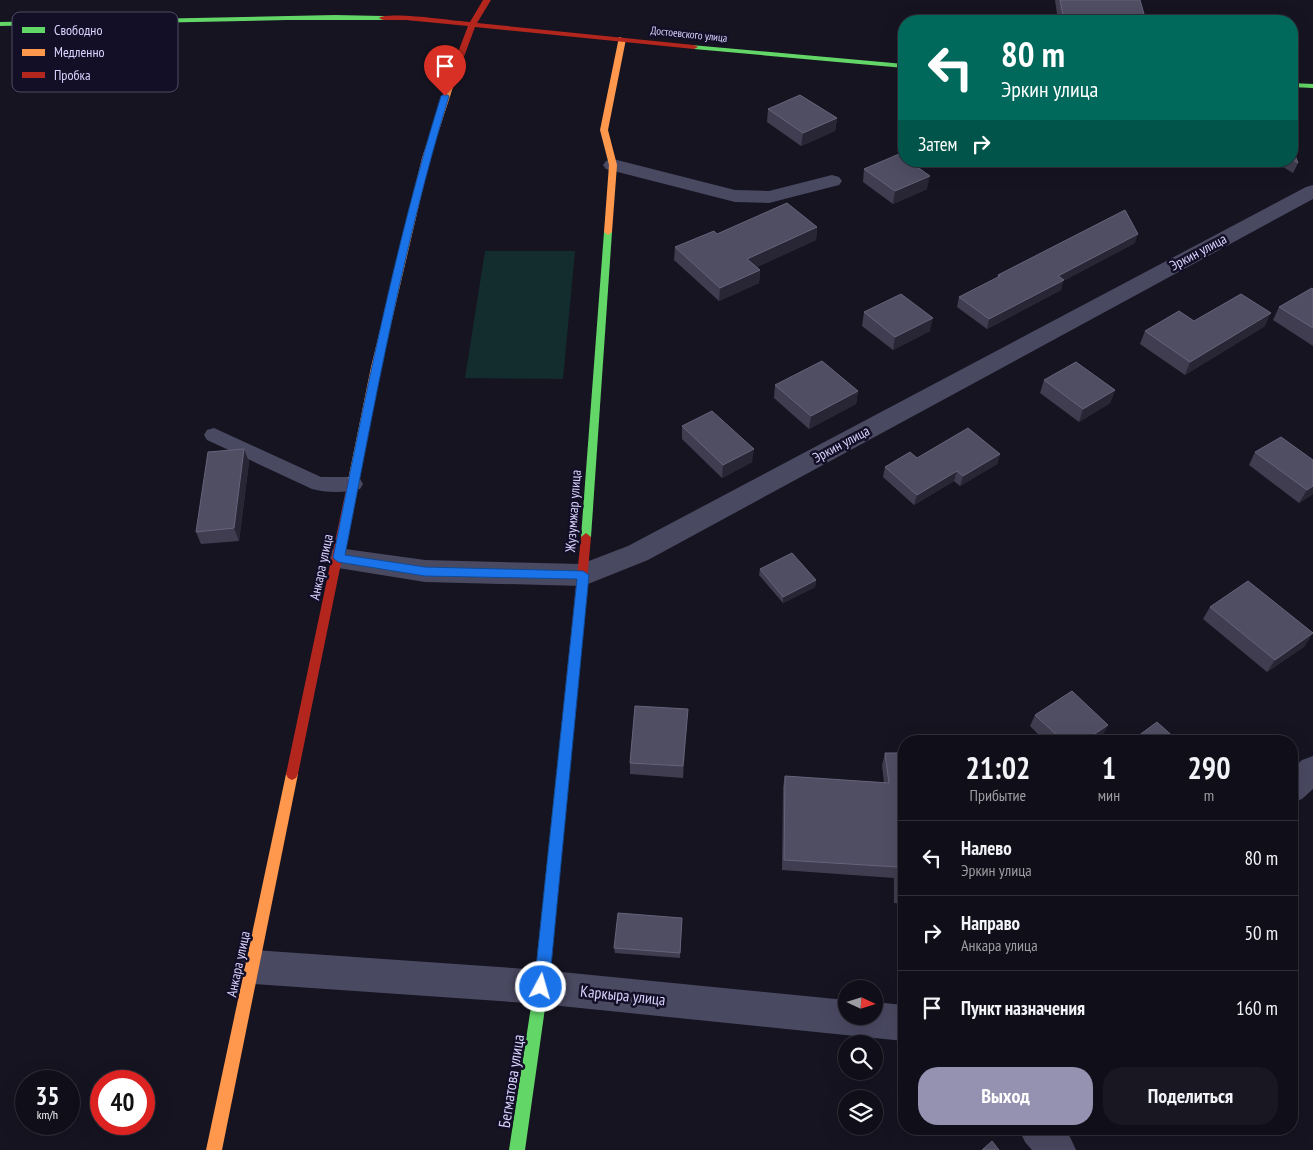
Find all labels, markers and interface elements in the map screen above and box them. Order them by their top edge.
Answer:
legend [12,12,178,92]
text: Свободно [54,21,102,39]
street label: Достоевского улица [650,23,728,45]
text: 80 m [1001,31,1065,77]
icon: left [918,35,983,100]
text: Медленно [54,43,105,61]
pin [424,45,466,96]
icon: arrive [431,52,459,80]
text: Пробка [54,66,91,84]
text: Эркин улица [1001,75,1098,103]
icon: right [967,130,995,158]
text: Затем [918,132,957,156]
street label: Эркин улица [1166,230,1230,274]
street label: Эркин улица [809,422,873,466]
street label: Жузумжар улица [561,469,585,554]
street label: Анкара улица [305,532,337,602]
text: 21:02 [965,748,1030,787]
text: 1 [1102,748,1116,787]
text: 290 [1188,748,1231,787]
text: Прибытие [970,785,1026,805]
text: мин [1098,785,1120,805]
text: m [1204,785,1214,805]
text: Налево [961,836,1012,860]
icon: left [918,844,946,872]
text: 80 m [1245,846,1278,870]
text: Эркин улица [961,860,1032,880]
text: Направо [961,911,1020,935]
icon: right [918,919,946,947]
text: 50 m [1245,921,1278,945]
street label: Анкара улица [222,929,254,999]
text: Анкара улица [961,935,1038,955]
position arrow [514,960,566,1012]
north arrow [838,980,882,1025]
map controls [838,980,883,1135]
street label: Каркыра улица [579,981,667,1009]
icon: arrive [918,994,946,1022]
text: Пункт назначения [961,996,1085,1020]
text: 160 m [1236,996,1278,1020]
street label: Бегматова улица [494,1033,528,1129]
button: search [838,1035,883,1080]
button: Выход [918,1067,1093,1125]
button: Поделиться [1103,1067,1278,1125]
speed limit sign: 40 [90,1070,155,1135]
text: 35 [36,1080,59,1112]
button: layers [838,1090,883,1135]
text: km/h [37,1107,58,1122]

